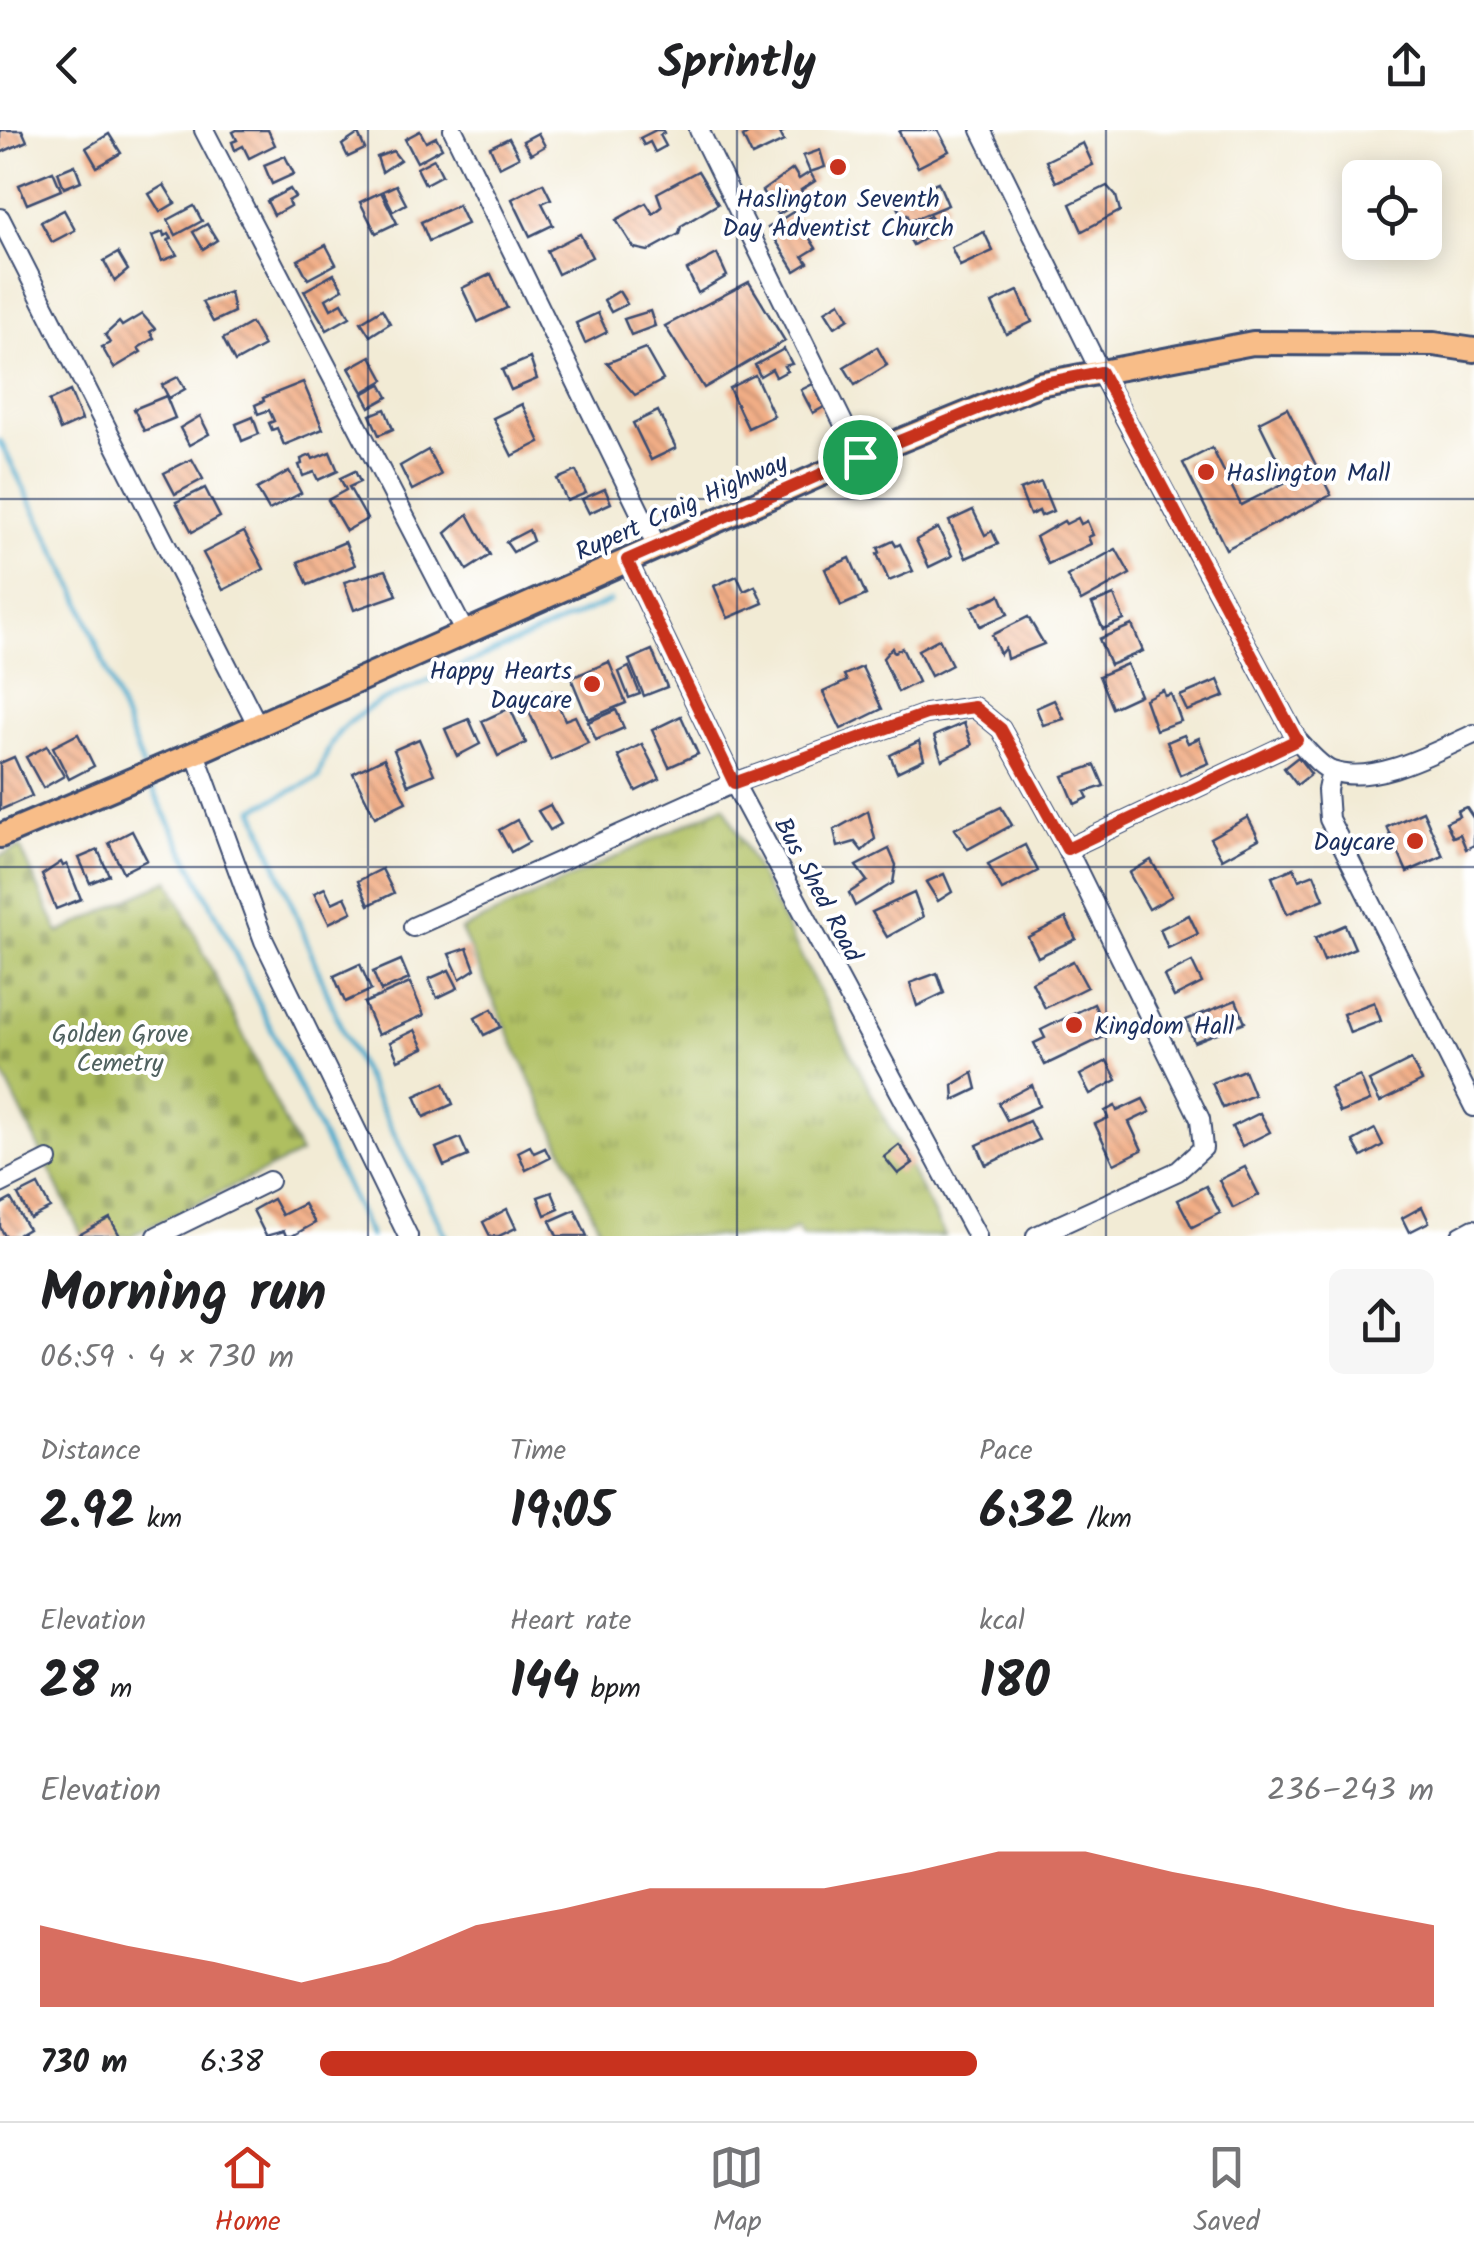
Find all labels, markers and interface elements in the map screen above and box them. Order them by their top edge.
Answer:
text: Sprintly [658,29,816,101]
icon: back [40,38,95,93]
icon: share [1379,38,1434,93]
marker: Haslington Seventh Day Adventist Church [827,156,849,178]
map controls [1342,160,1442,260]
button: locate [1342,160,1442,260]
place label: Haslington Seventh Day Adventist Church [722,180,954,249]
pin [818,415,903,500]
icon: arrive [833,430,888,485]
street label: Rupert Craig Highway [569,443,795,573]
place label: Haslington Mall [1226,454,1390,494]
marker: Haslington Mall [1195,461,1217,483]
place label: Happy Hearts Daycare [430,652,572,721]
marker: Happy Hearts Daycare [581,673,603,695]
street label: Bus Shed Road [762,810,873,971]
place label: Daycare [1313,823,1395,863]
marker: Daycare [1404,830,1426,852]
place label: Kingdom Hall [1094,1007,1234,1047]
marker: Kingdom Hall [1063,1014,1085,1036]
park label: Golden Grove Cemetry [52,1015,188,1084]
text: Morning run [40,1252,327,1339]
button: share [1329,1269,1434,1374]
text: 06:59 · 4 × 730 m [40,1333,294,1384]
text: Distance [40,1429,141,1474]
text: Time [510,1429,566,1474]
text: Pace [979,1429,1033,1474]
text: 2.92 [40,1474,135,1554]
text: 19:05 [510,1474,613,1554]
text: 6:32 [979,1474,1075,1554]
text: km [135,1497,182,1542]
text: /km [1075,1497,1132,1542]
text: Elevation [40,1599,146,1644]
text: Heart rate [510,1599,631,1644]
text: kcal [979,1599,1025,1644]
text: 28 [40,1644,99,1724]
text: 144 [510,1644,579,1724]
text: 180 [979,1644,1050,1724]
text: m [99,1667,132,1712]
text: bpm [579,1667,641,1712]
text: Elevation [40,1766,161,1817]
text: 236–243 m [1267,1766,1434,1817]
text: 730 m [40,2038,128,2089]
text: 6:38 [200,2038,263,2089]
tab: Home [214,2140,281,2245]
tab: Map [709,2140,764,2245]
tab: Saved [1193,2140,1260,2245]

